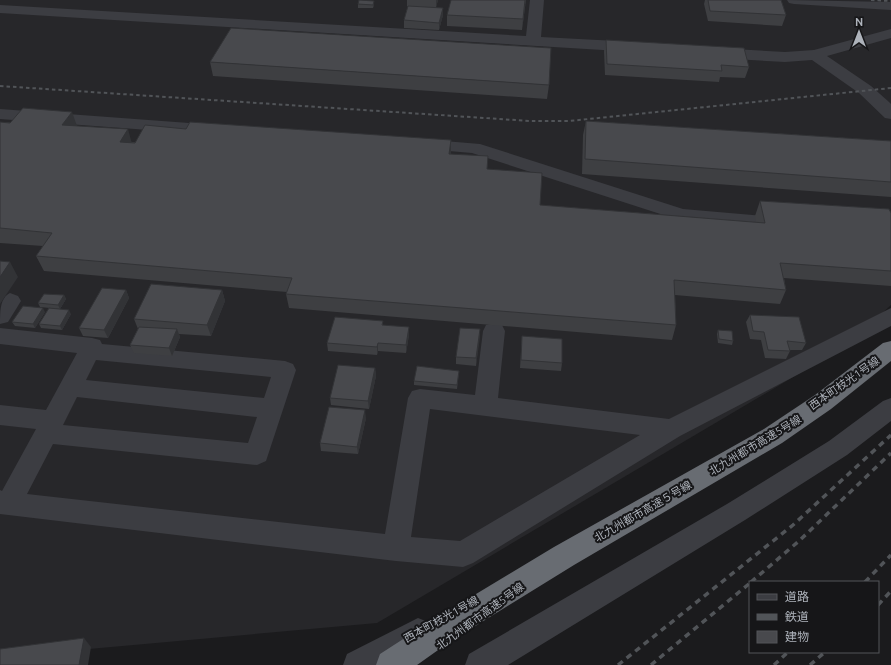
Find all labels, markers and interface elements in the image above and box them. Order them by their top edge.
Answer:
north arrow [839,12,879,52]
text: N [855,16,863,28]
street label: 西本町枝光1号線 [806,354,882,412]
street label: 北九州都市高速5号線 [707,413,803,477]
street label: 北九州都市高速５号線 [592,478,694,544]
street label: 北九州都市高速5号線 [434,580,526,652]
legend [749,581,879,653]
text: 道路 [785,590,809,603]
street label: 西本町枝光1号線 [402,594,480,644]
text: 鉄道 [785,610,809,623]
text: 建物 [785,630,809,643]

